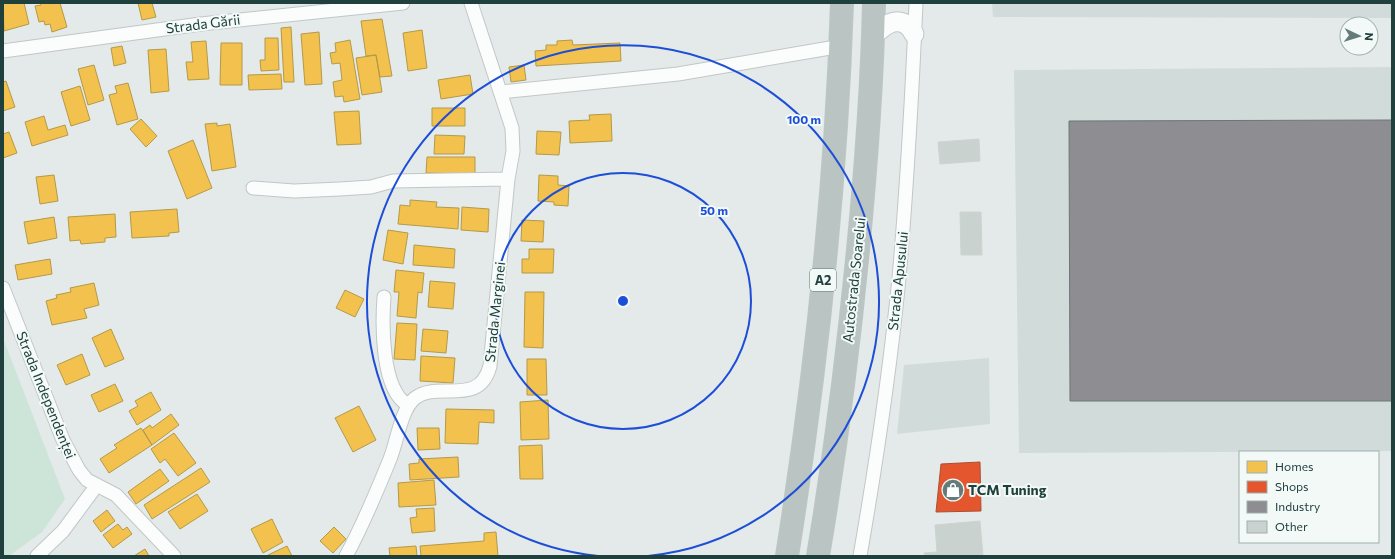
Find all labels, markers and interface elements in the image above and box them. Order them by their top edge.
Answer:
street label: Strada Gării [165,10,241,37]
north arrow [1339,16,1379,56]
text: N [1363,32,1376,41]
text: 100 m [787,112,821,126]
text: 50 m [700,203,728,217]
street label: Autostrada Soarelui [838,217,869,343]
street label: Strada Apusului [884,231,911,331]
street label: Strada Marginei [481,261,508,363]
road number: A2 [810,269,836,291]
centre of rings [616,294,630,308]
street label: Strada Independenței [12,329,80,461]
legend [1239,451,1379,543]
text: Homes [1275,459,1313,473]
shop icon: TCM Tuning [940,477,966,503]
text: Shops [1275,479,1309,493]
place label: TCM Tuning [968,481,1047,498]
text: Industry [1275,499,1320,513]
text: Other [1275,519,1308,533]

